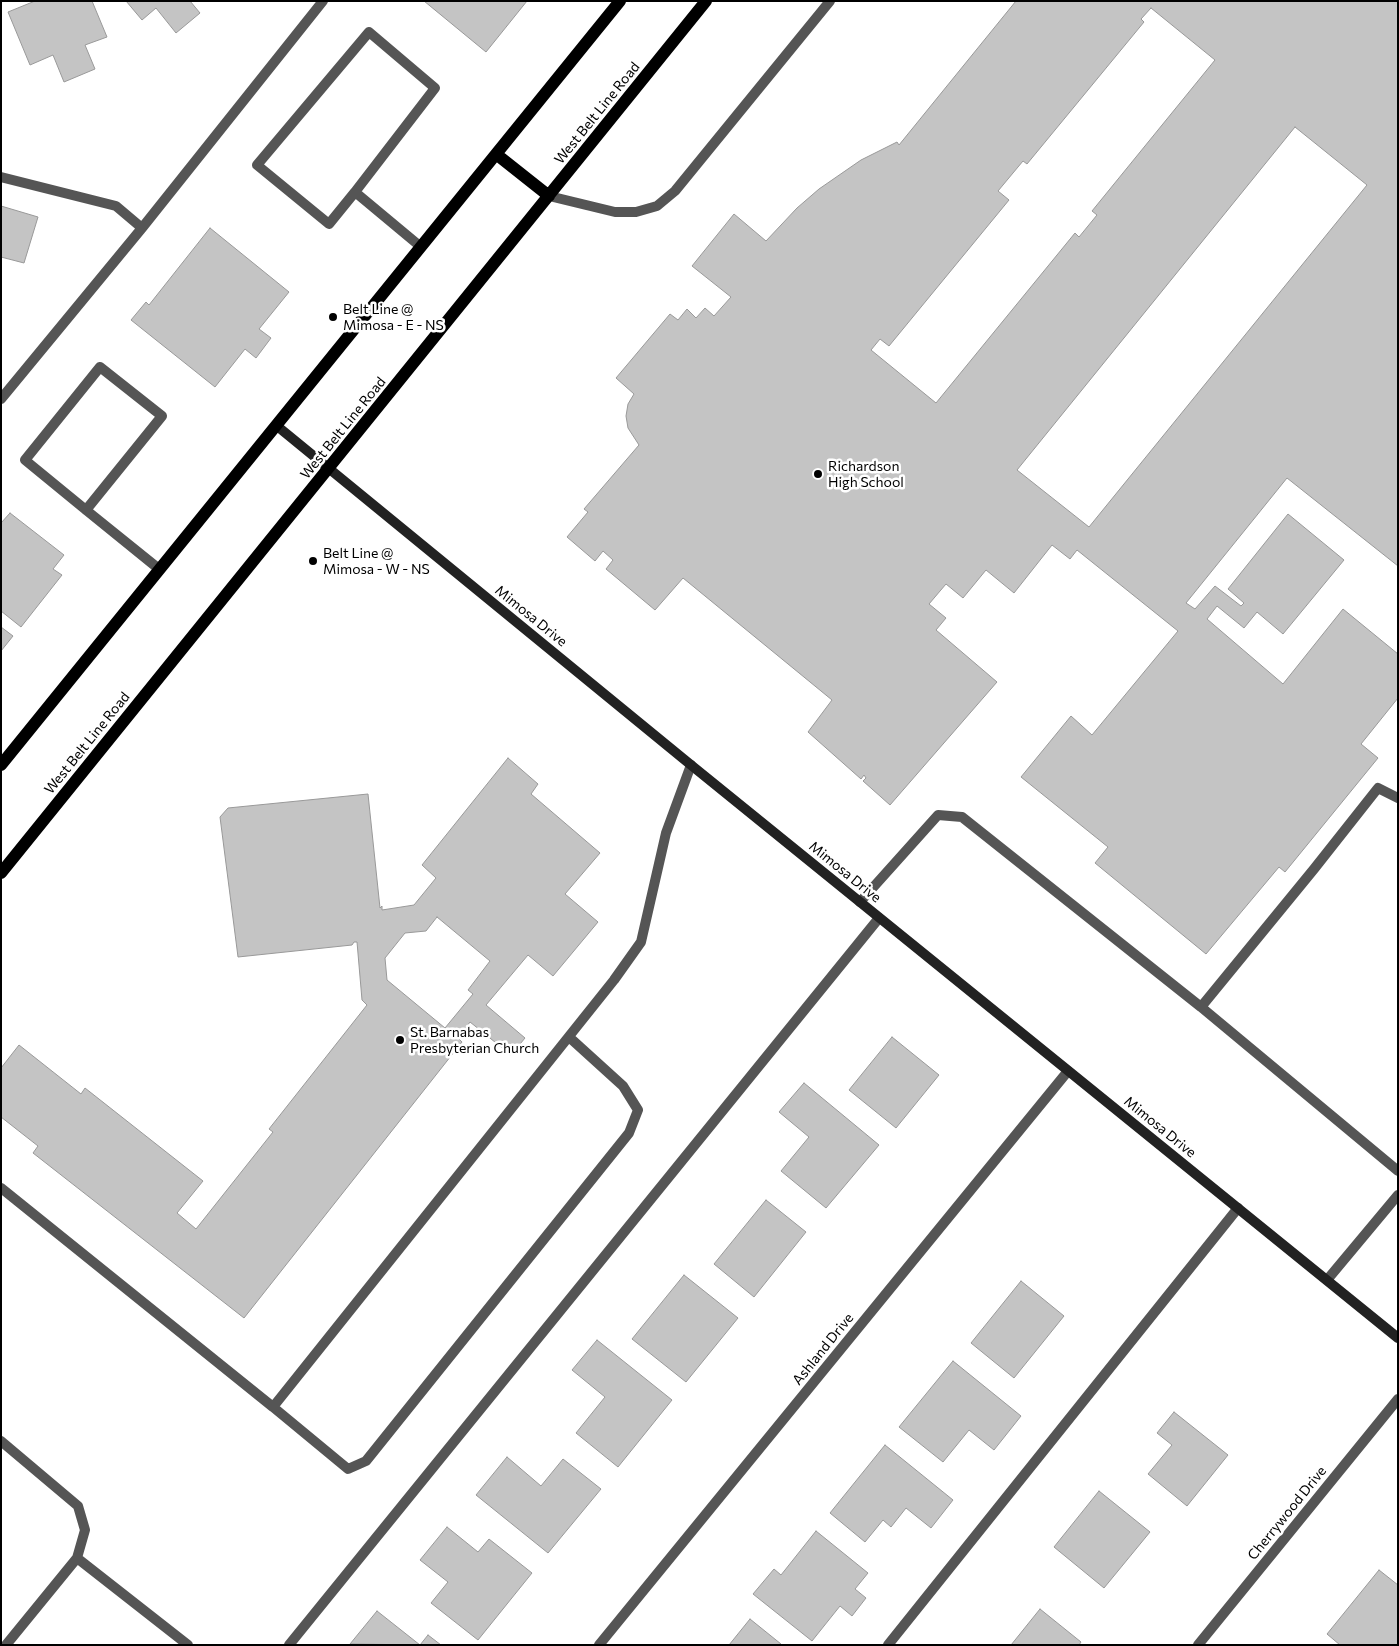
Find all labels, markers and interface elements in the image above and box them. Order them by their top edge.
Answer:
street label: West Belt Line Road [551,59,643,167]
place label: Belt Line @ Mimosa - E - NS [343,301,444,334]
marker: Belt Line @ Mimosa - E - NS [327,311,339,323]
street label: West Belt Line Road [297,374,389,482]
place label: Richardson High School [828,458,904,491]
marker: Richardson High School [812,468,824,480]
place label: Belt Line @ Mimosa - W - NS [323,545,430,578]
marker: Belt Line @ Mimosa - W - NS [307,555,319,567]
street label: Mimosa Drive [492,582,570,650]
street label: West Belt Line Road [41,689,133,797]
street label: Mimosa Drive [806,838,884,906]
place label: St. Barnabas Presbyterian Church [410,1024,539,1056]
marker: St. Barnabas Presbyterian Church [394,1034,406,1046]
street label: Mimosa Drive [1121,1093,1199,1161]
street label: Ashland Drive [789,1310,857,1388]
street label: Cherrywood Drive [1244,1463,1330,1563]

